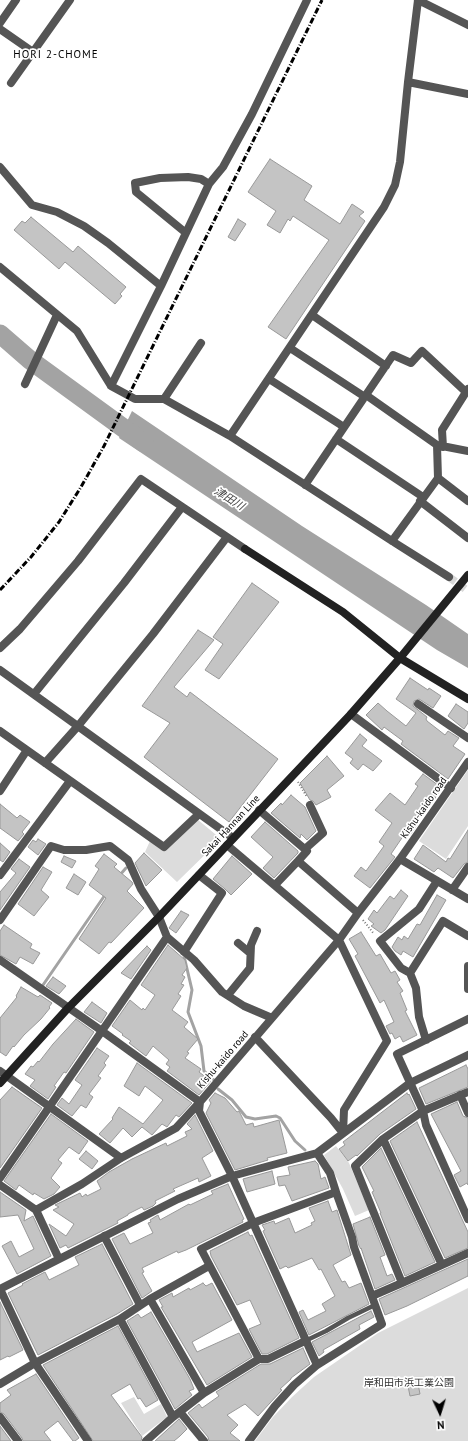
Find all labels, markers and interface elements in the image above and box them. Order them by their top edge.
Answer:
district label: HORI 2-CHOME [13,48,99,62]
water label: 津田川 [212,485,246,513]
street label: Kishu-kaido road [398,775,450,841]
street label: Sakai Hannan Line [200,793,262,859]
street label: Kishu-kaido road [195,1029,251,1091]
park label: 岸和田市浜工業公園 [364,1377,454,1389]
north arrow [420,1393,460,1433]
text: N [437,1418,445,1432]

